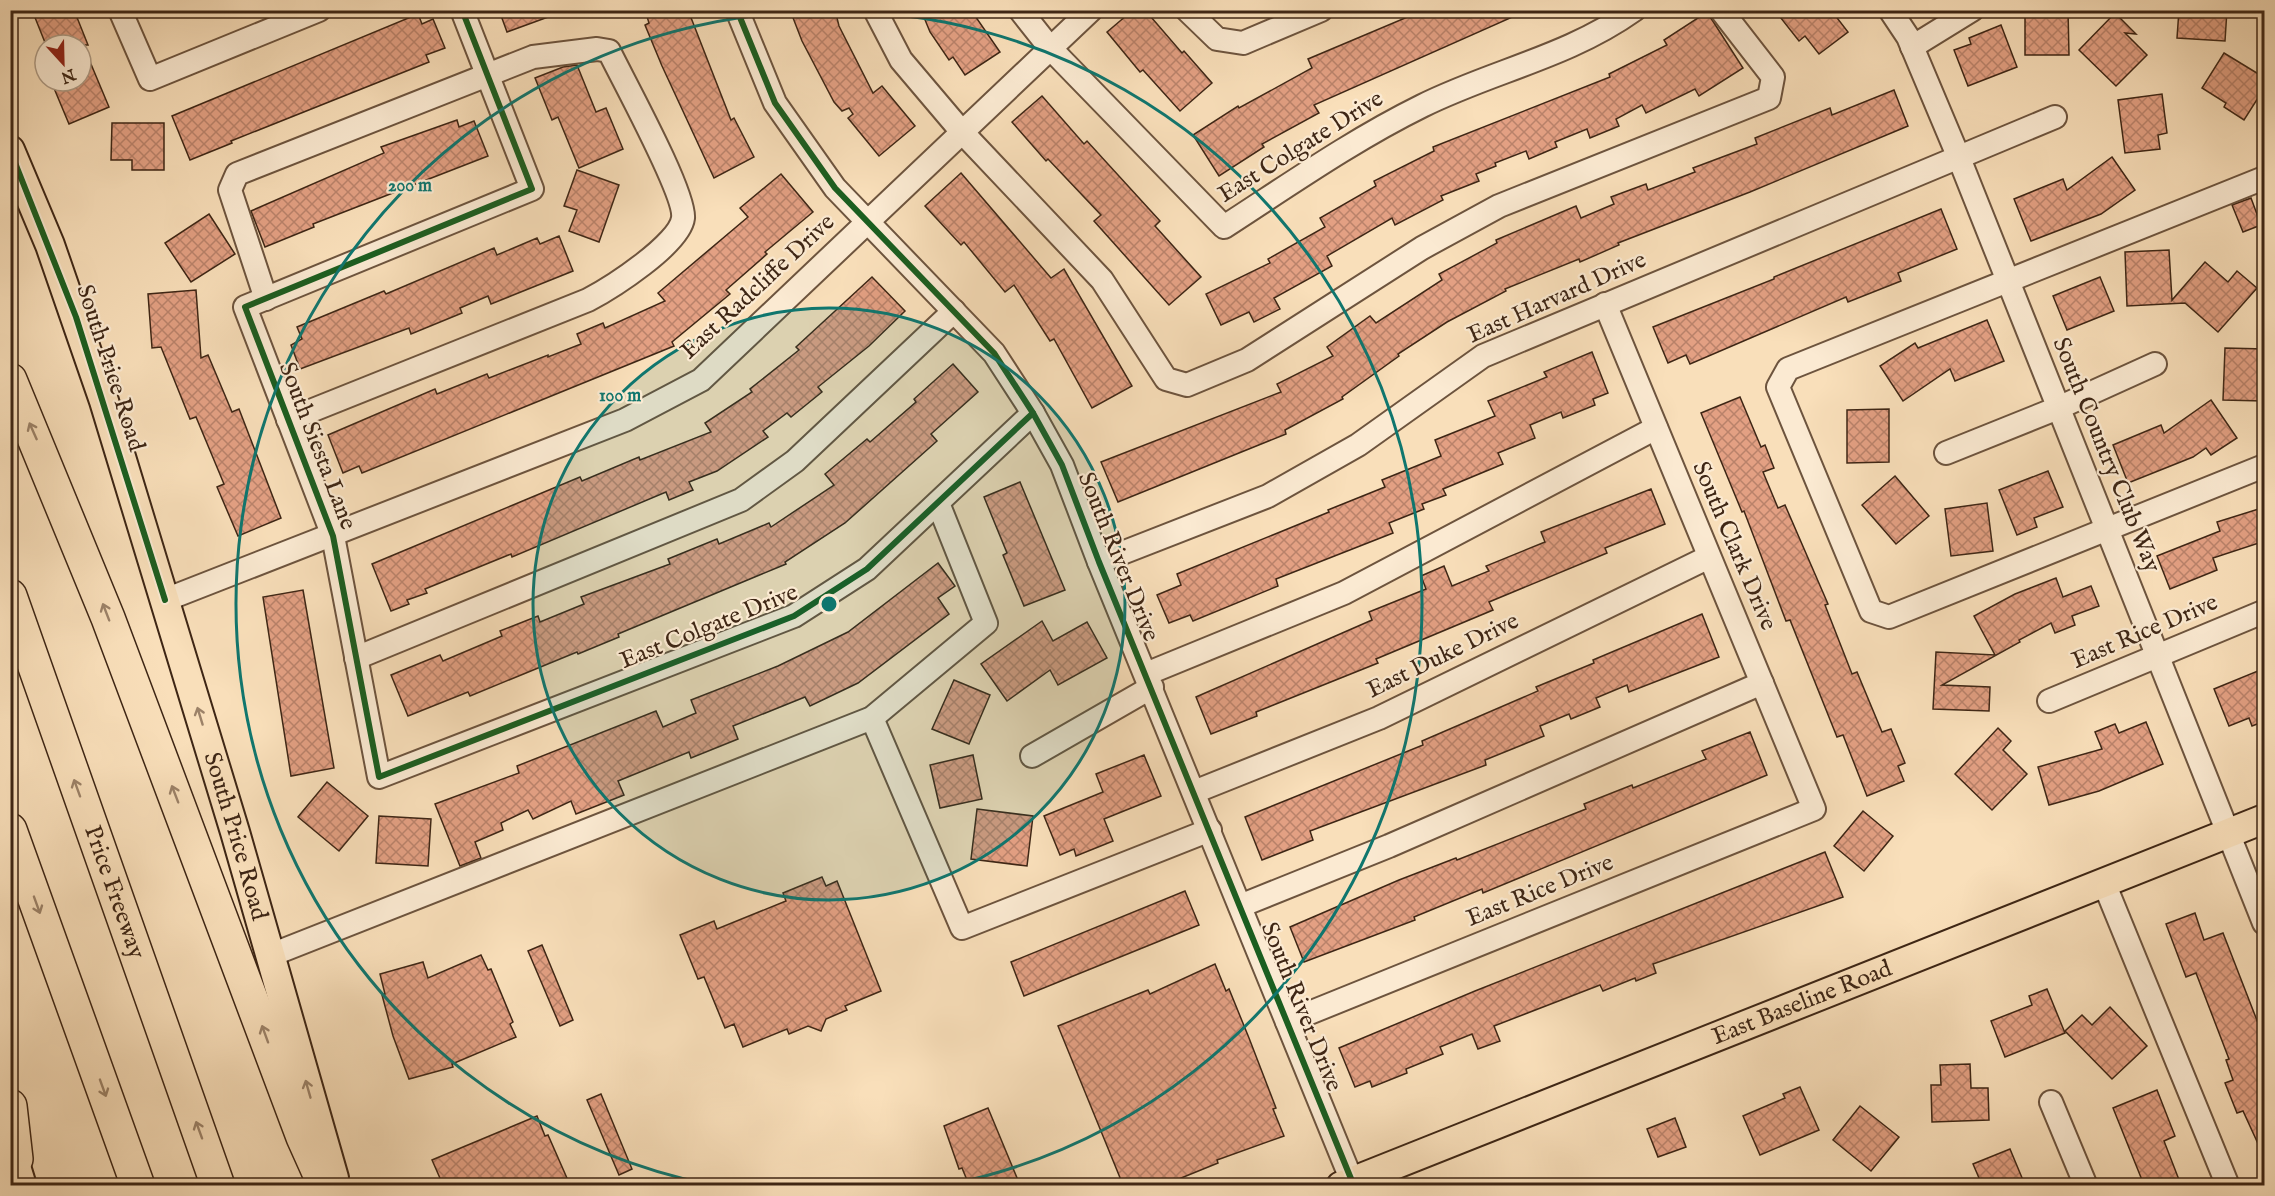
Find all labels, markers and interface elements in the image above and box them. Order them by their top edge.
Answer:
north arrow [33,33,93,93]
text: N [58,63,79,87]
street label: East Colgate Drive [1213,84,1389,210]
text: 200 m [388,175,432,198]
street label: East Radcliffe Drive [674,207,842,367]
street label: East Harvard Drive [1463,245,1651,351]
street label: South Price Road [68,281,152,456]
street label: South Country Club Way [2045,333,2167,577]
street label: South Siesta Lane [271,358,363,534]
text: 100 m [599,385,641,408]
one-way arrow [27,422,38,440]
street label: South Clark Drive [1684,457,1784,635]
street label: South River Drive [1070,468,1166,646]
street label: East Colgate Drive [615,577,803,677]
street label: East Rice Drive [2067,587,2223,677]
centre of rings [819,594,839,614]
one-way arrow [99,603,110,622]
street label: East Duke Drive [1362,606,1524,706]
one-way arrow [194,707,205,726]
street label: South Price Road [196,749,275,924]
one-way arrow [71,779,82,798]
one-way arrow [169,785,180,804]
street label: Price Freeway [77,821,152,963]
street label: East Rice Drive [1462,847,1618,935]
one-way arrow [33,895,44,914]
street label: South River Drive [1253,918,1349,1096]
street label: East Baseline Road [1707,953,1897,1052]
one-way arrow [258,1025,269,1044]
one-way arrow [98,1078,109,1097]
one-way arrow [302,1080,313,1099]
one-way arrow [192,1121,203,1140]

